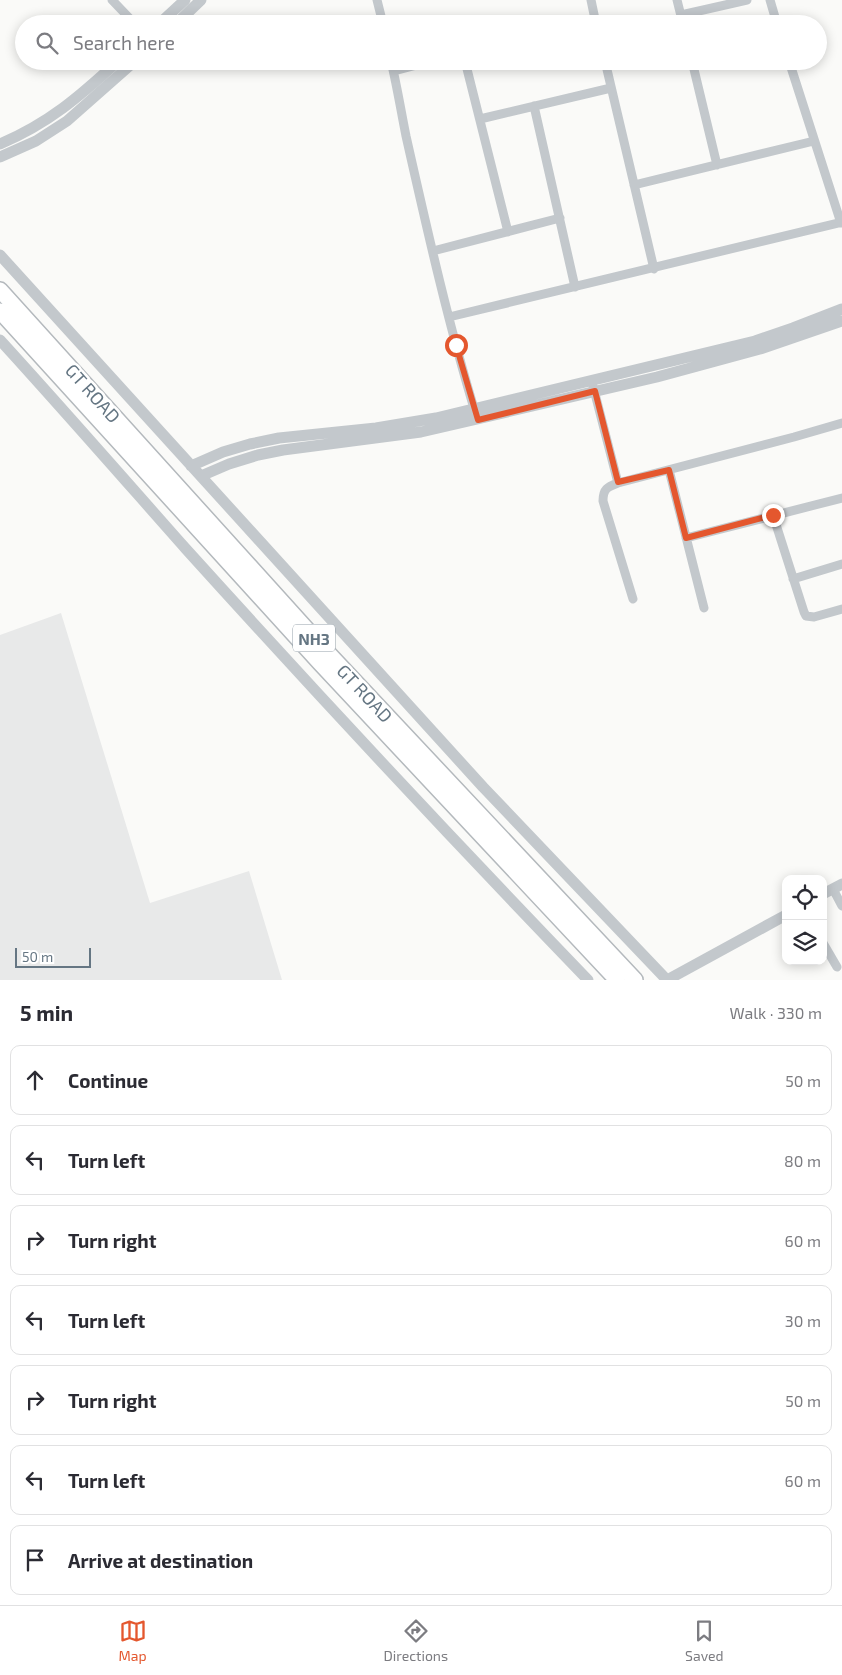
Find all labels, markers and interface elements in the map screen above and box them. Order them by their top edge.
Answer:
search box [15,15,827,70]
icon: search [33,29,61,57]
text: Search here [73,31,175,54]
route start [445,334,468,357]
street label: GT ROAD [61,359,125,427]
route end [762,504,785,527]
road number: NH3 [293,624,335,651]
street label: GT ROAD [333,659,397,727]
map controls [782,875,827,965]
button: locate [782,875,827,920]
button: layers [782,920,827,965]
scale bar [15,945,91,968]
text: 50 m [22,948,53,965]
text: 5 min [20,1000,73,1025]
text: Walk · 330 m [730,1003,822,1022]
icon: ahead [21,1066,49,1094]
text: Continue [68,1069,148,1092]
text: 50 m [785,1071,821,1090]
icon: left [21,1146,49,1174]
text: Turn left [68,1149,145,1172]
text: 80 m [784,1151,821,1170]
icon: right [21,1226,49,1254]
text: Turn right [68,1229,156,1252]
text: 60 m [785,1231,821,1250]
icon: left [21,1306,49,1334]
text: Turn left [68,1309,145,1332]
text: 30 m [785,1311,821,1330]
icon: right [21,1386,49,1414]
text: Turn right [68,1389,156,1412]
text: 50 m [785,1391,821,1410]
icon: left [21,1466,49,1494]
text: Turn left [68,1469,145,1492]
text: 60 m [785,1471,821,1490]
icon: arrive [21,1546,49,1574]
text: Arrive at destination [68,1549,253,1572]
tab: Map [118,1617,147,1664]
tab: Directions [384,1617,448,1664]
tab: Saved [685,1617,724,1664]

